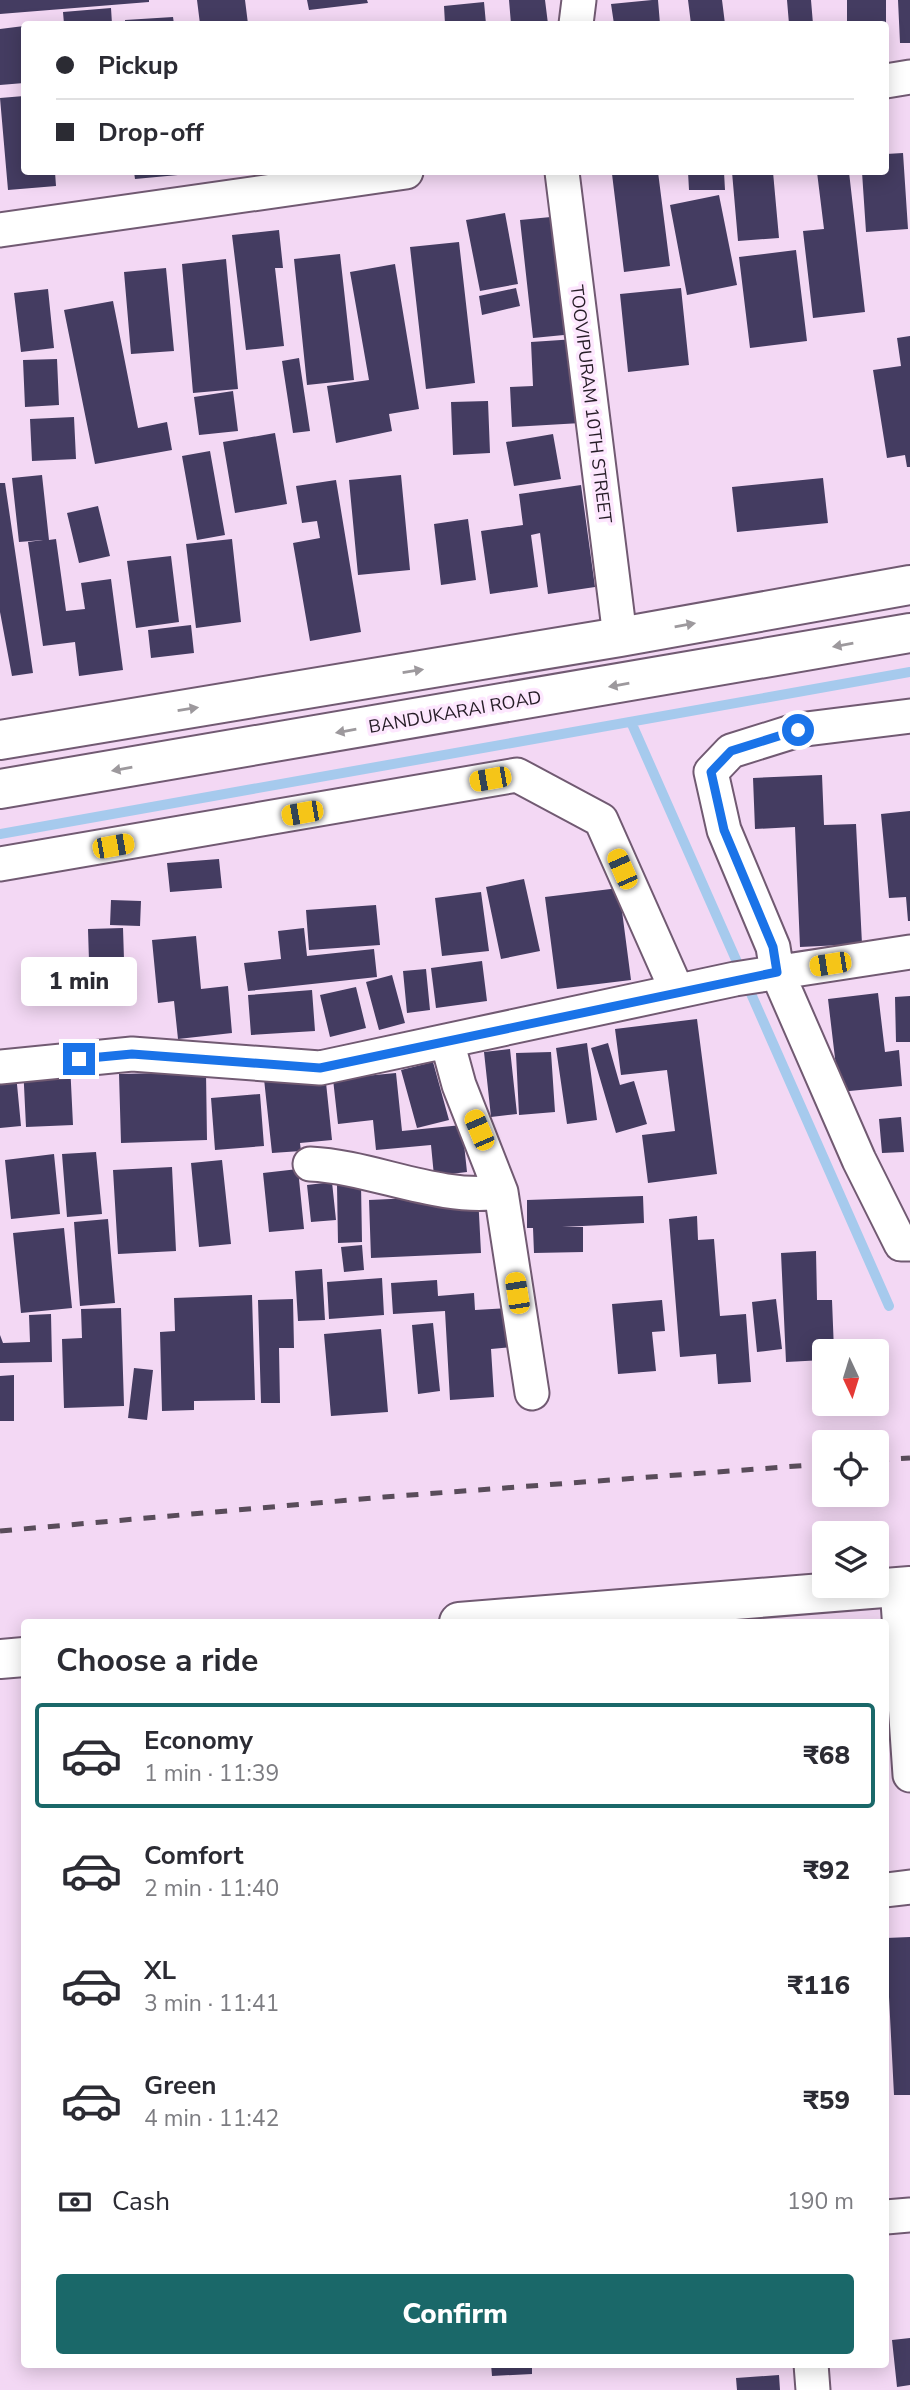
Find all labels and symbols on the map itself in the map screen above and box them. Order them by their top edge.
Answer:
street label: TOOVIPURAM 10TH STREET [564,283,618,525]
one-way arrow [674,619,696,630]
one-way arrow [832,640,854,651]
one-way arrow [402,665,424,676]
one-way arrow [608,680,630,691]
street label: BANDUKARAI ROAD [367,685,543,739]
one-way arrow [177,703,199,714]
route start [782,714,814,746]
one-way arrow [335,726,357,737]
one-way arrow [111,763,133,774]
car [468,765,513,793]
car [280,799,325,827]
car [91,832,136,860]
car [604,846,641,892]
car [808,950,853,978]
callout: 1 min [21,958,137,1006]
route end [63,1043,95,1075]
car [462,1107,497,1153]
car [504,1271,531,1315]
north arrow [812,1339,889,1416]

